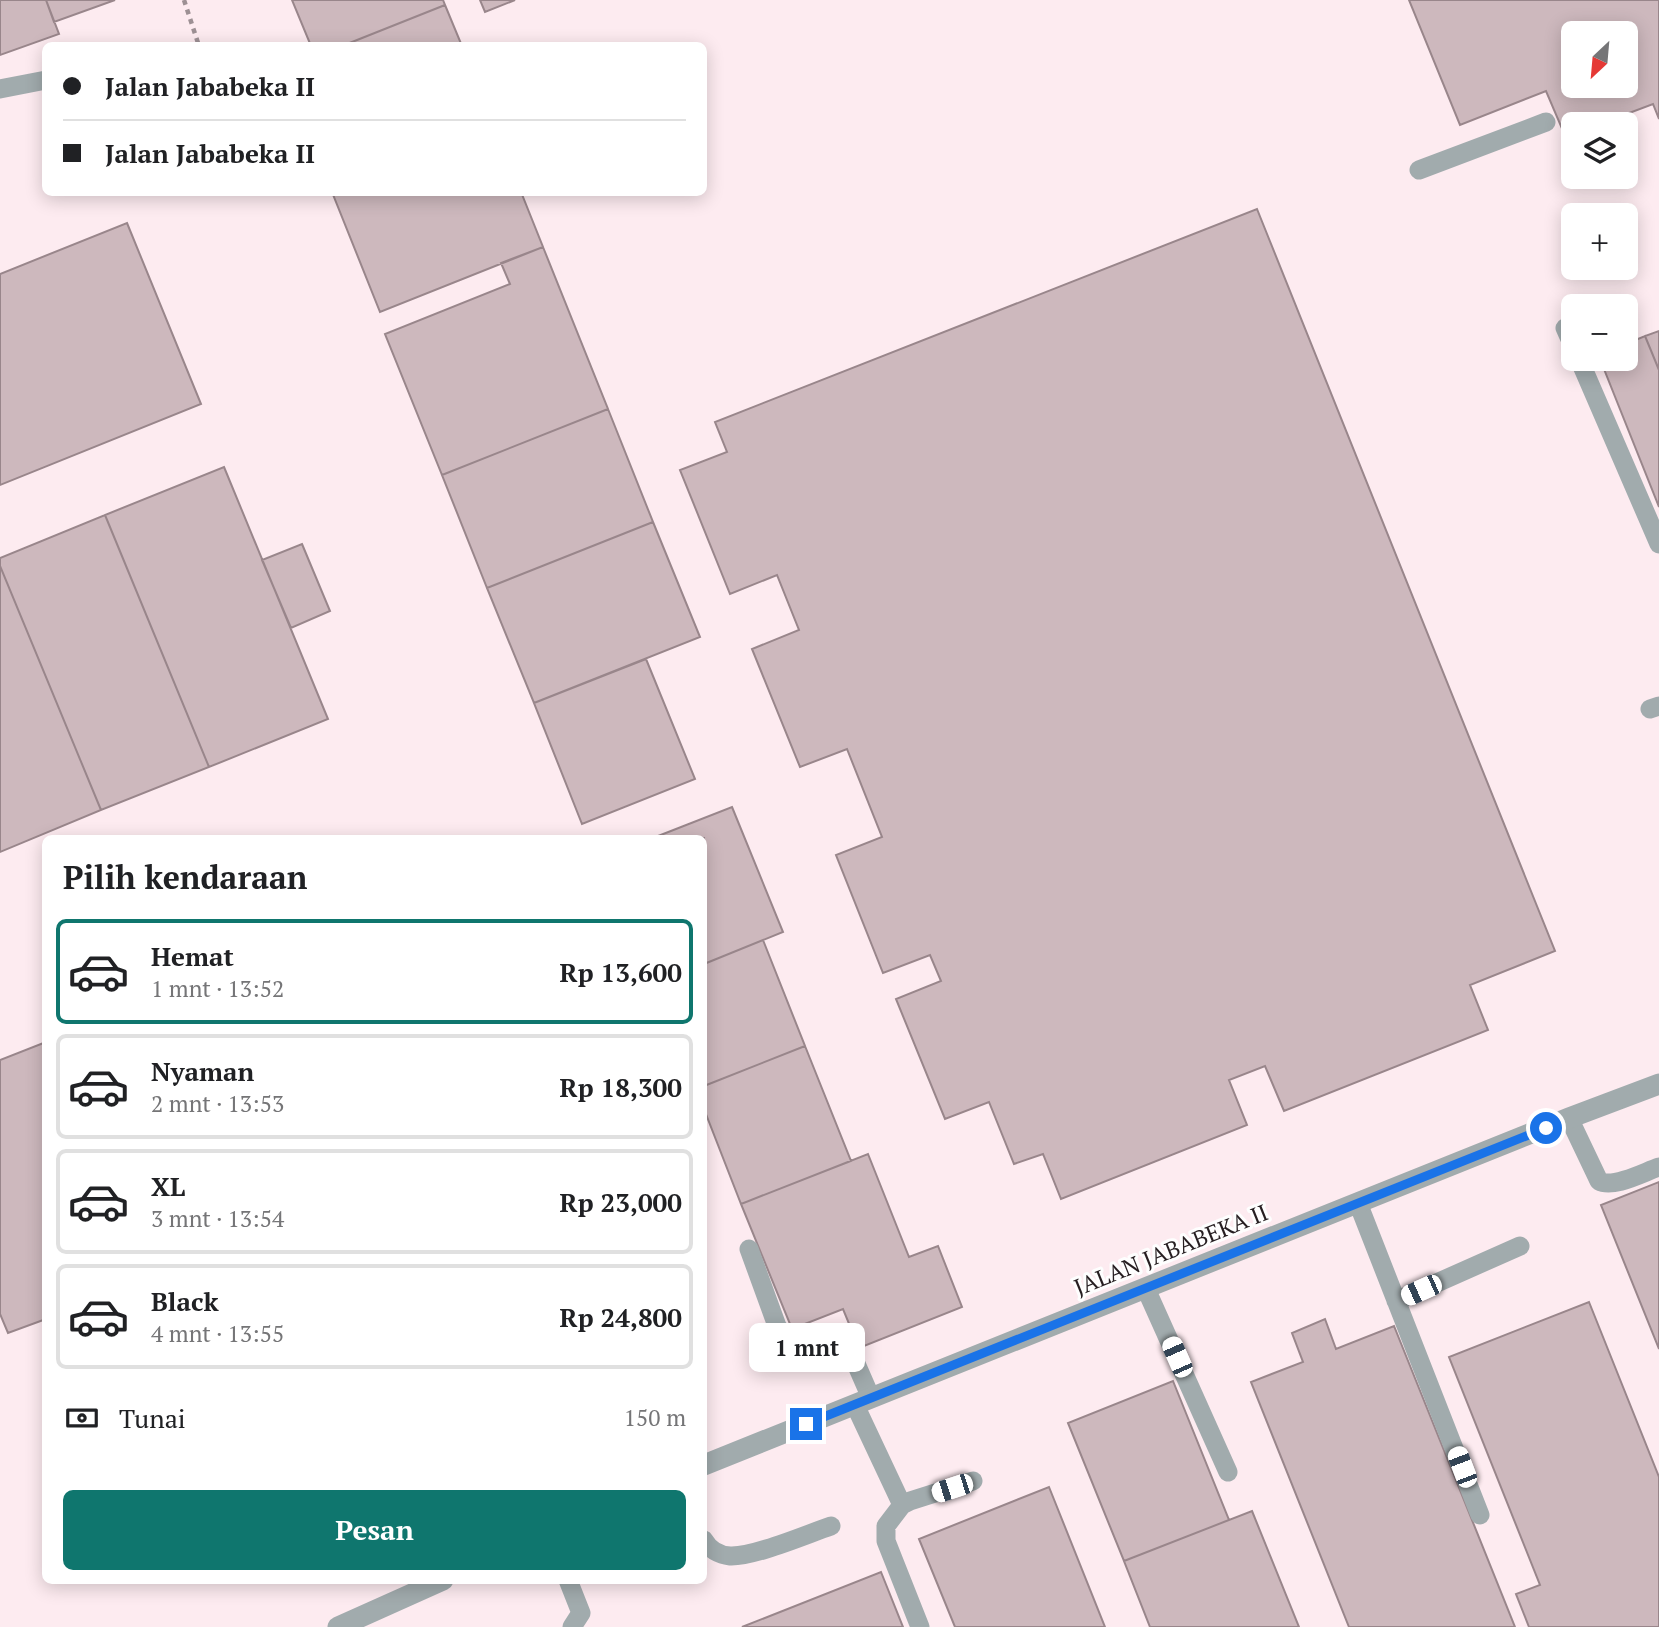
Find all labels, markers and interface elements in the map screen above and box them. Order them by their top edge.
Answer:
north arrow [1561,21,1638,98]
map controls [1561,21,1638,371]
text: Jalan Jababeka II [105,69,315,103]
button: layers [1561,112,1638,189]
text: Jalan Jababeka II [105,136,315,170]
button: + [1561,203,1638,280]
button: − [1561,294,1638,371]
text: Pilih kendaraan [63,856,307,898]
text: Hemat [151,939,234,973]
icon: car [67,940,130,1003]
text: Rp 13,600 [560,955,682,989]
text: 1 mnt · 13:52 [151,973,284,1004]
text: Nyaman [151,1054,254,1088]
icon: car [67,1055,130,1118]
text: Rp 18,300 [560,1070,682,1104]
text: 2 mnt · 13:53 [151,1088,284,1119]
route start [1530,1112,1562,1144]
text: XL [151,1169,185,1203]
icon: car [67,1170,130,1233]
text: Rp 23,000 [560,1185,682,1219]
street label: JALAN JABABEKA II [1069,1196,1272,1303]
text: 3 mnt · 13:54 [151,1203,284,1234]
car [1398,1272,1445,1308]
text: Black [151,1284,219,1318]
icon: car [67,1285,130,1348]
text: Rp 24,800 [560,1300,682,1334]
text: 4 mnt · 13:55 [151,1318,284,1349]
callout: 1 mnt [748,1322,864,1372]
text: 1 mnt [775,1332,839,1363]
car [1159,1334,1196,1380]
icon: cash [63,1399,101,1437]
text: Tunai [119,1401,186,1435]
text: 150 m [624,1402,686,1433]
route end [790,1408,822,1440]
car [1445,1444,1480,1490]
car [929,1472,976,1504]
button: Pesan [63,1490,686,1570]

